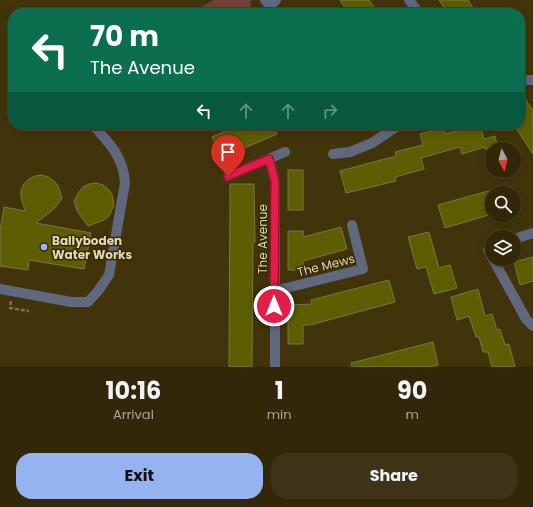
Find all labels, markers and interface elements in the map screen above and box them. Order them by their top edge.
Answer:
text: 70 m [90,17,159,56]
icon: left [24,24,76,76]
text: The Avenue [90,55,195,80]
icon: left [193,100,215,122]
icon: ahead [235,100,257,122]
icon: ahead [277,100,299,122]
icon: right [319,100,341,122]
pin [211,135,245,176]
icon: arrive [217,141,239,163]
north arrow [485,142,521,178]
map controls [485,142,521,266]
button: search [485,186,521,222]
street label: The Avenue [254,204,271,274]
button: layers [485,230,521,266]
place label: Ballyboden Water Works [52,232,133,263]
marker: Ballyboden Water Works [39,242,49,252]
street label: The Mews [295,250,357,280]
position arrow [253,285,295,327]
text: 10:16 [105,374,161,407]
text: 1 [275,374,284,407]
text: 90 [397,374,428,407]
text: Arrival [113,405,154,424]
text: min [267,405,292,424]
text: m [406,405,419,424]
button: Exit [16,453,263,499]
button: Share [271,453,517,499]

